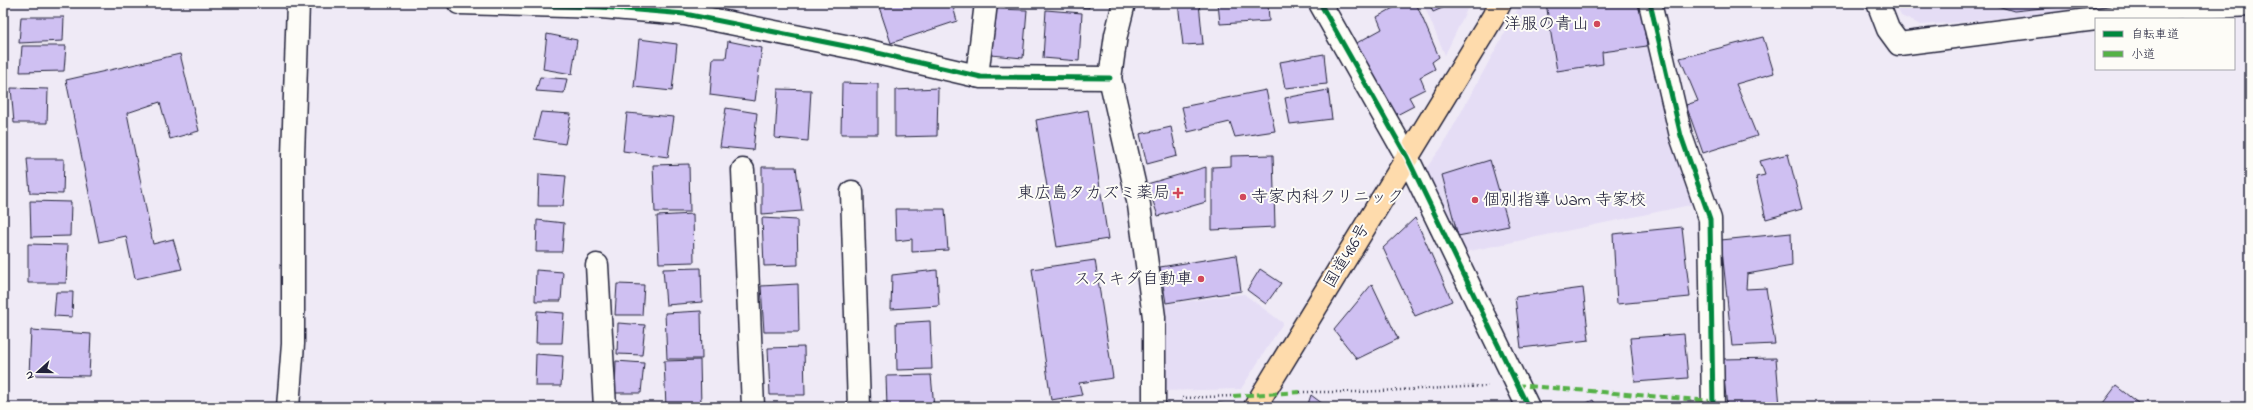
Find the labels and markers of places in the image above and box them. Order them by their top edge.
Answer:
place label: 洋服の青山 [1504,12,1589,37]
marker: 洋服の青山 [1592,19,1602,29]
place label: 東広島タカズミ薬局 [1017,181,1170,206]
place label: 寺家内科クリニック [1251,185,1404,210]
marker: 東広島タカズミ薬局 [1173,188,1183,198]
place label: 個別指導 Wam 寺家校 [1483,188,1646,213]
marker: 寺家内科クリニック [1238,192,1248,202]
marker: 個別指導 Wam 寺家校 [1470,195,1480,205]
place label: ススキダ自動車 [1074,267,1193,292]
marker: ススキダ自動車 [1196,274,1206,284]

